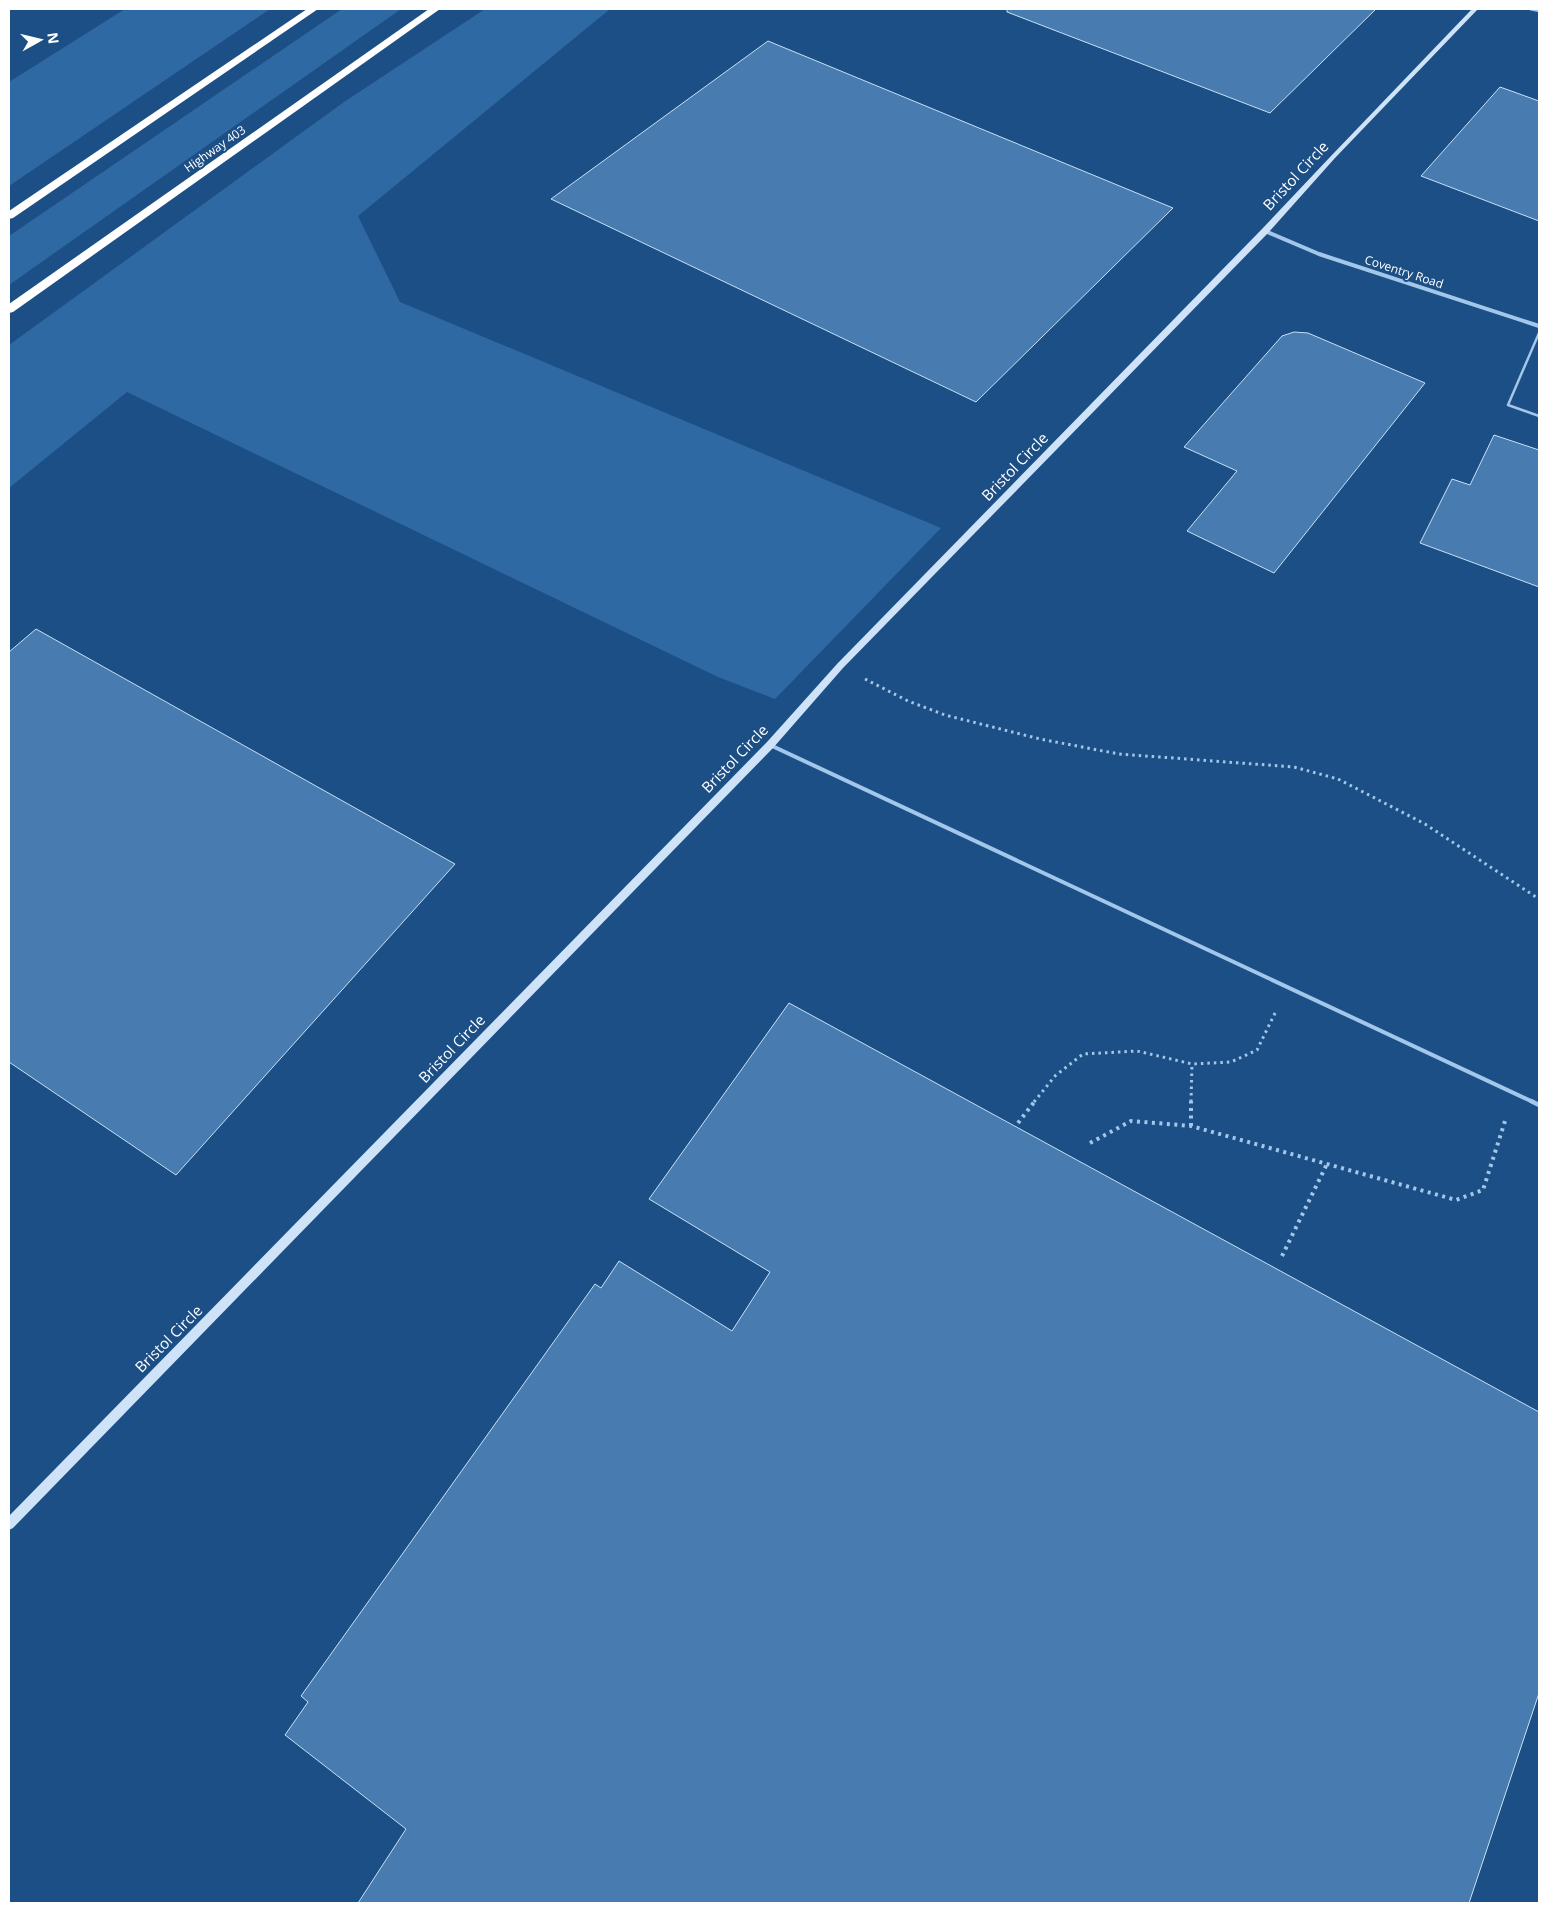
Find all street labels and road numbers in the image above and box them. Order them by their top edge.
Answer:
street label: Highway 403 [181,121,249,176]
street label: Bristol Circle [1258,136,1332,214]
street label: Coventry Road [1363,251,1446,292]
street label: Bristol Circle [977,428,1052,505]
street label: Bristol Circle [697,720,772,797]
street label: Bristol Circle [414,1010,489,1087]
street label: Bristol Circle [130,1300,206,1376]

